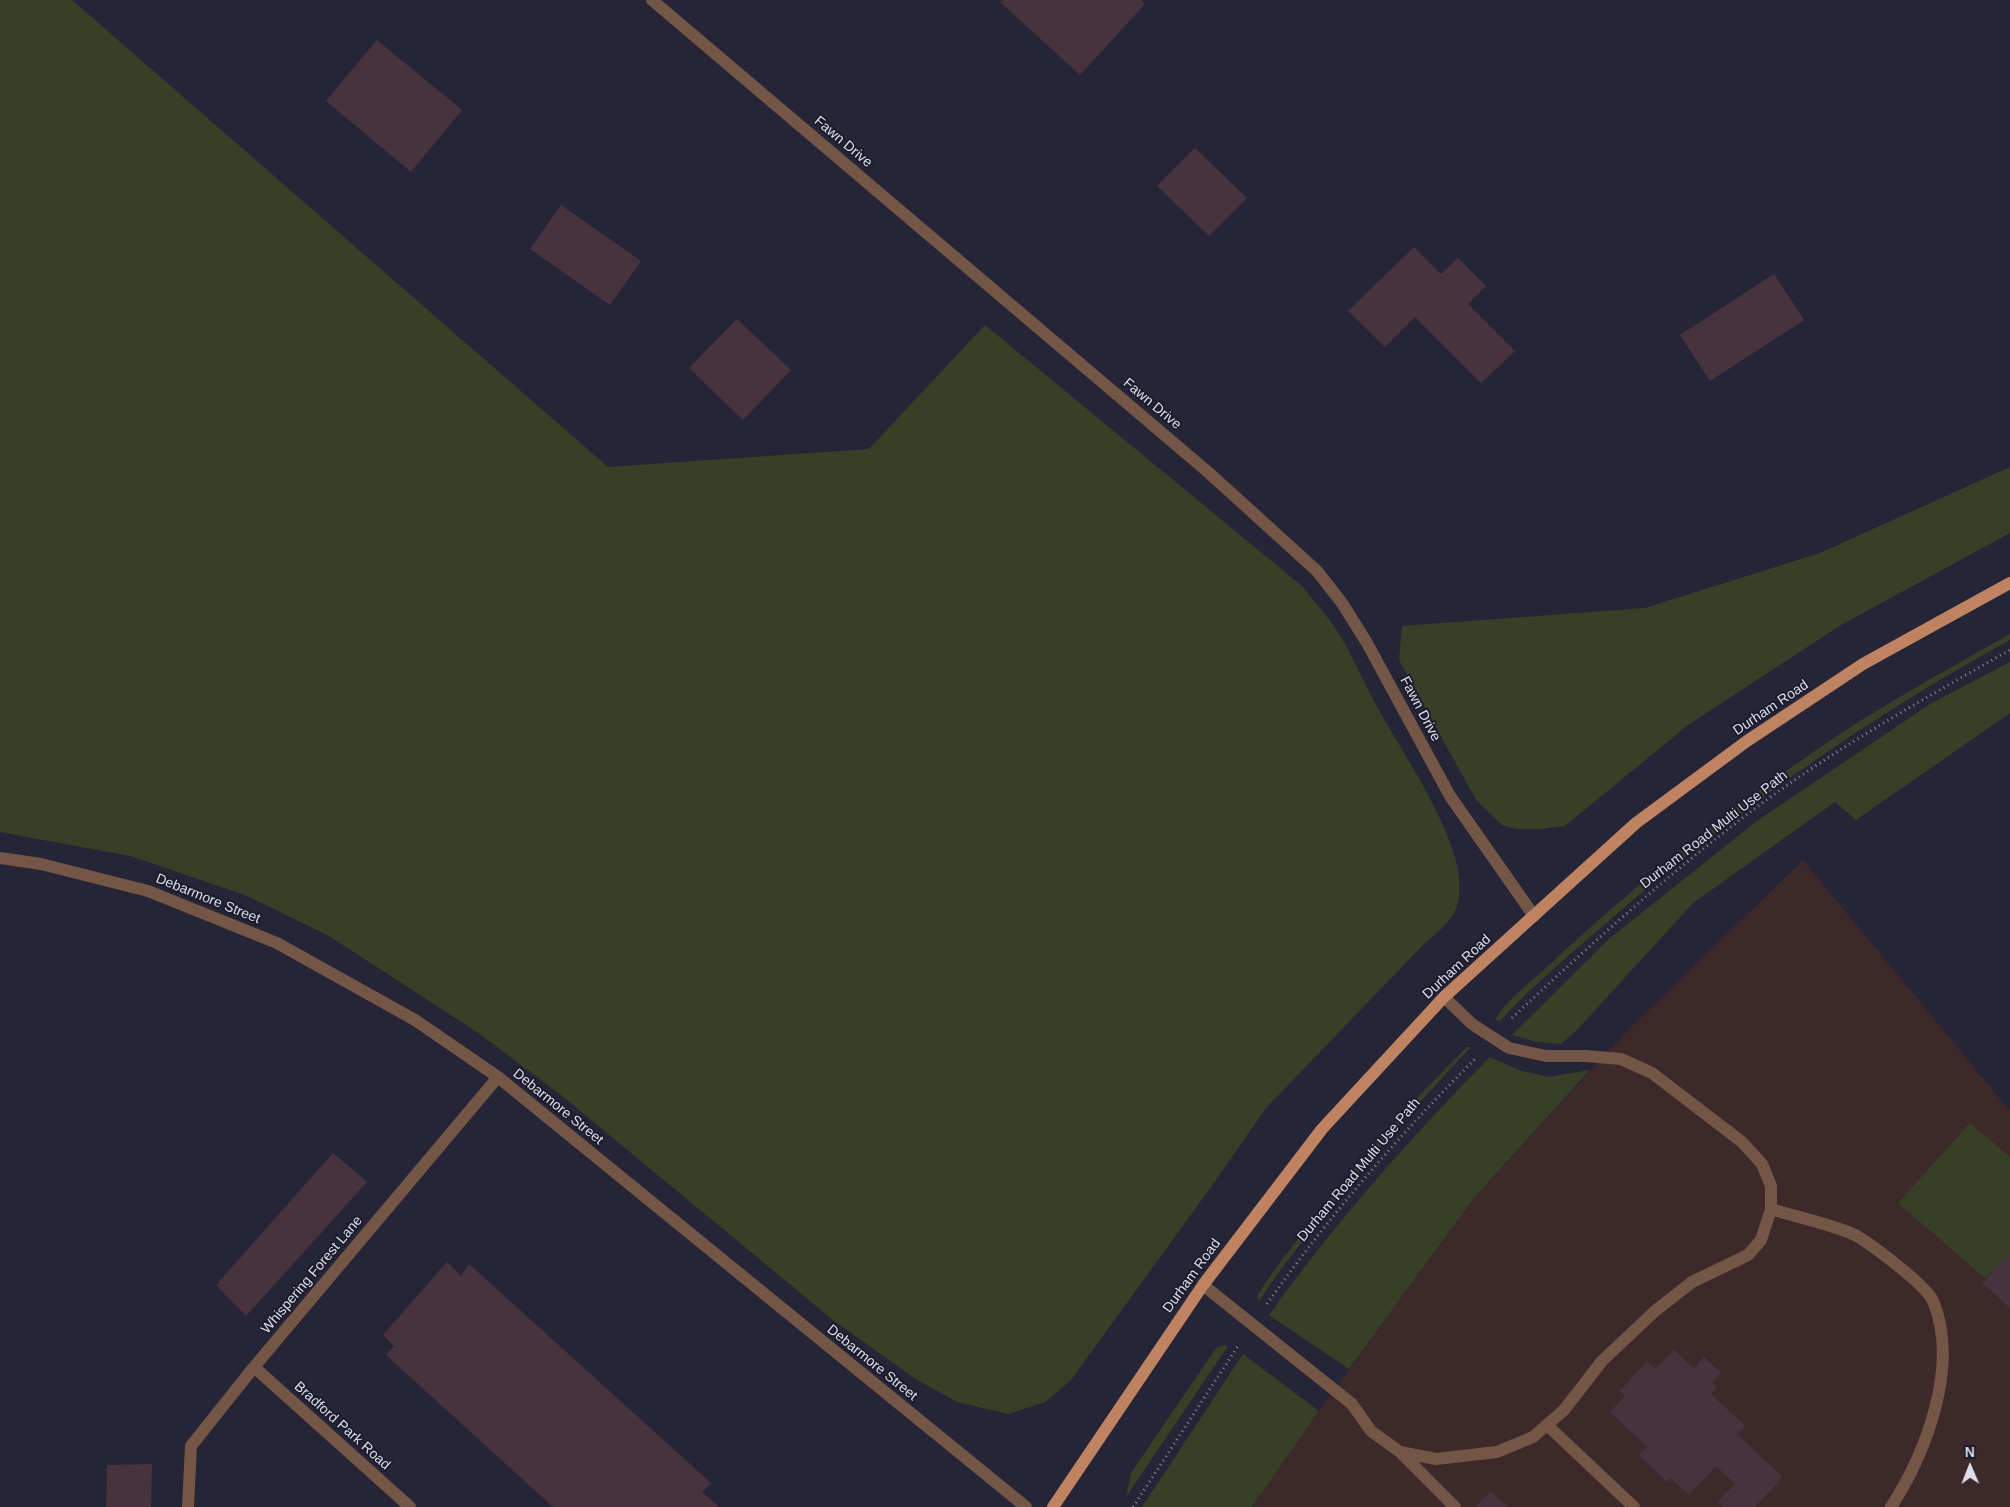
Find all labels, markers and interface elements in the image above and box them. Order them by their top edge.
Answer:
street label: Fawn Drive [810,113,876,171]
street label: Fawn Drive [1119,375,1185,433]
street label: Fawn Drive [1396,674,1444,744]
street label: Durham Road [1730,677,1812,739]
street label: Durham Road Multi Use Path [1637,767,1791,893]
street label: Debarmore Street [153,870,263,928]
street label: Durham Road [1419,931,1495,1003]
street label: Debarmore Street [509,1065,607,1149]
street label: Durham Road Multi Use Path [1294,1095,1424,1245]
street label: Whispering Forest Lane [258,1213,366,1337]
street label: Durham Road [1160,1236,1224,1316]
street label: Debarmore Street [823,1321,921,1405]
street label: Bradford Park Road [290,1378,394,1474]
north arrow [1945,1442,1995,1492]
text: N [1965,1444,1975,1460]

